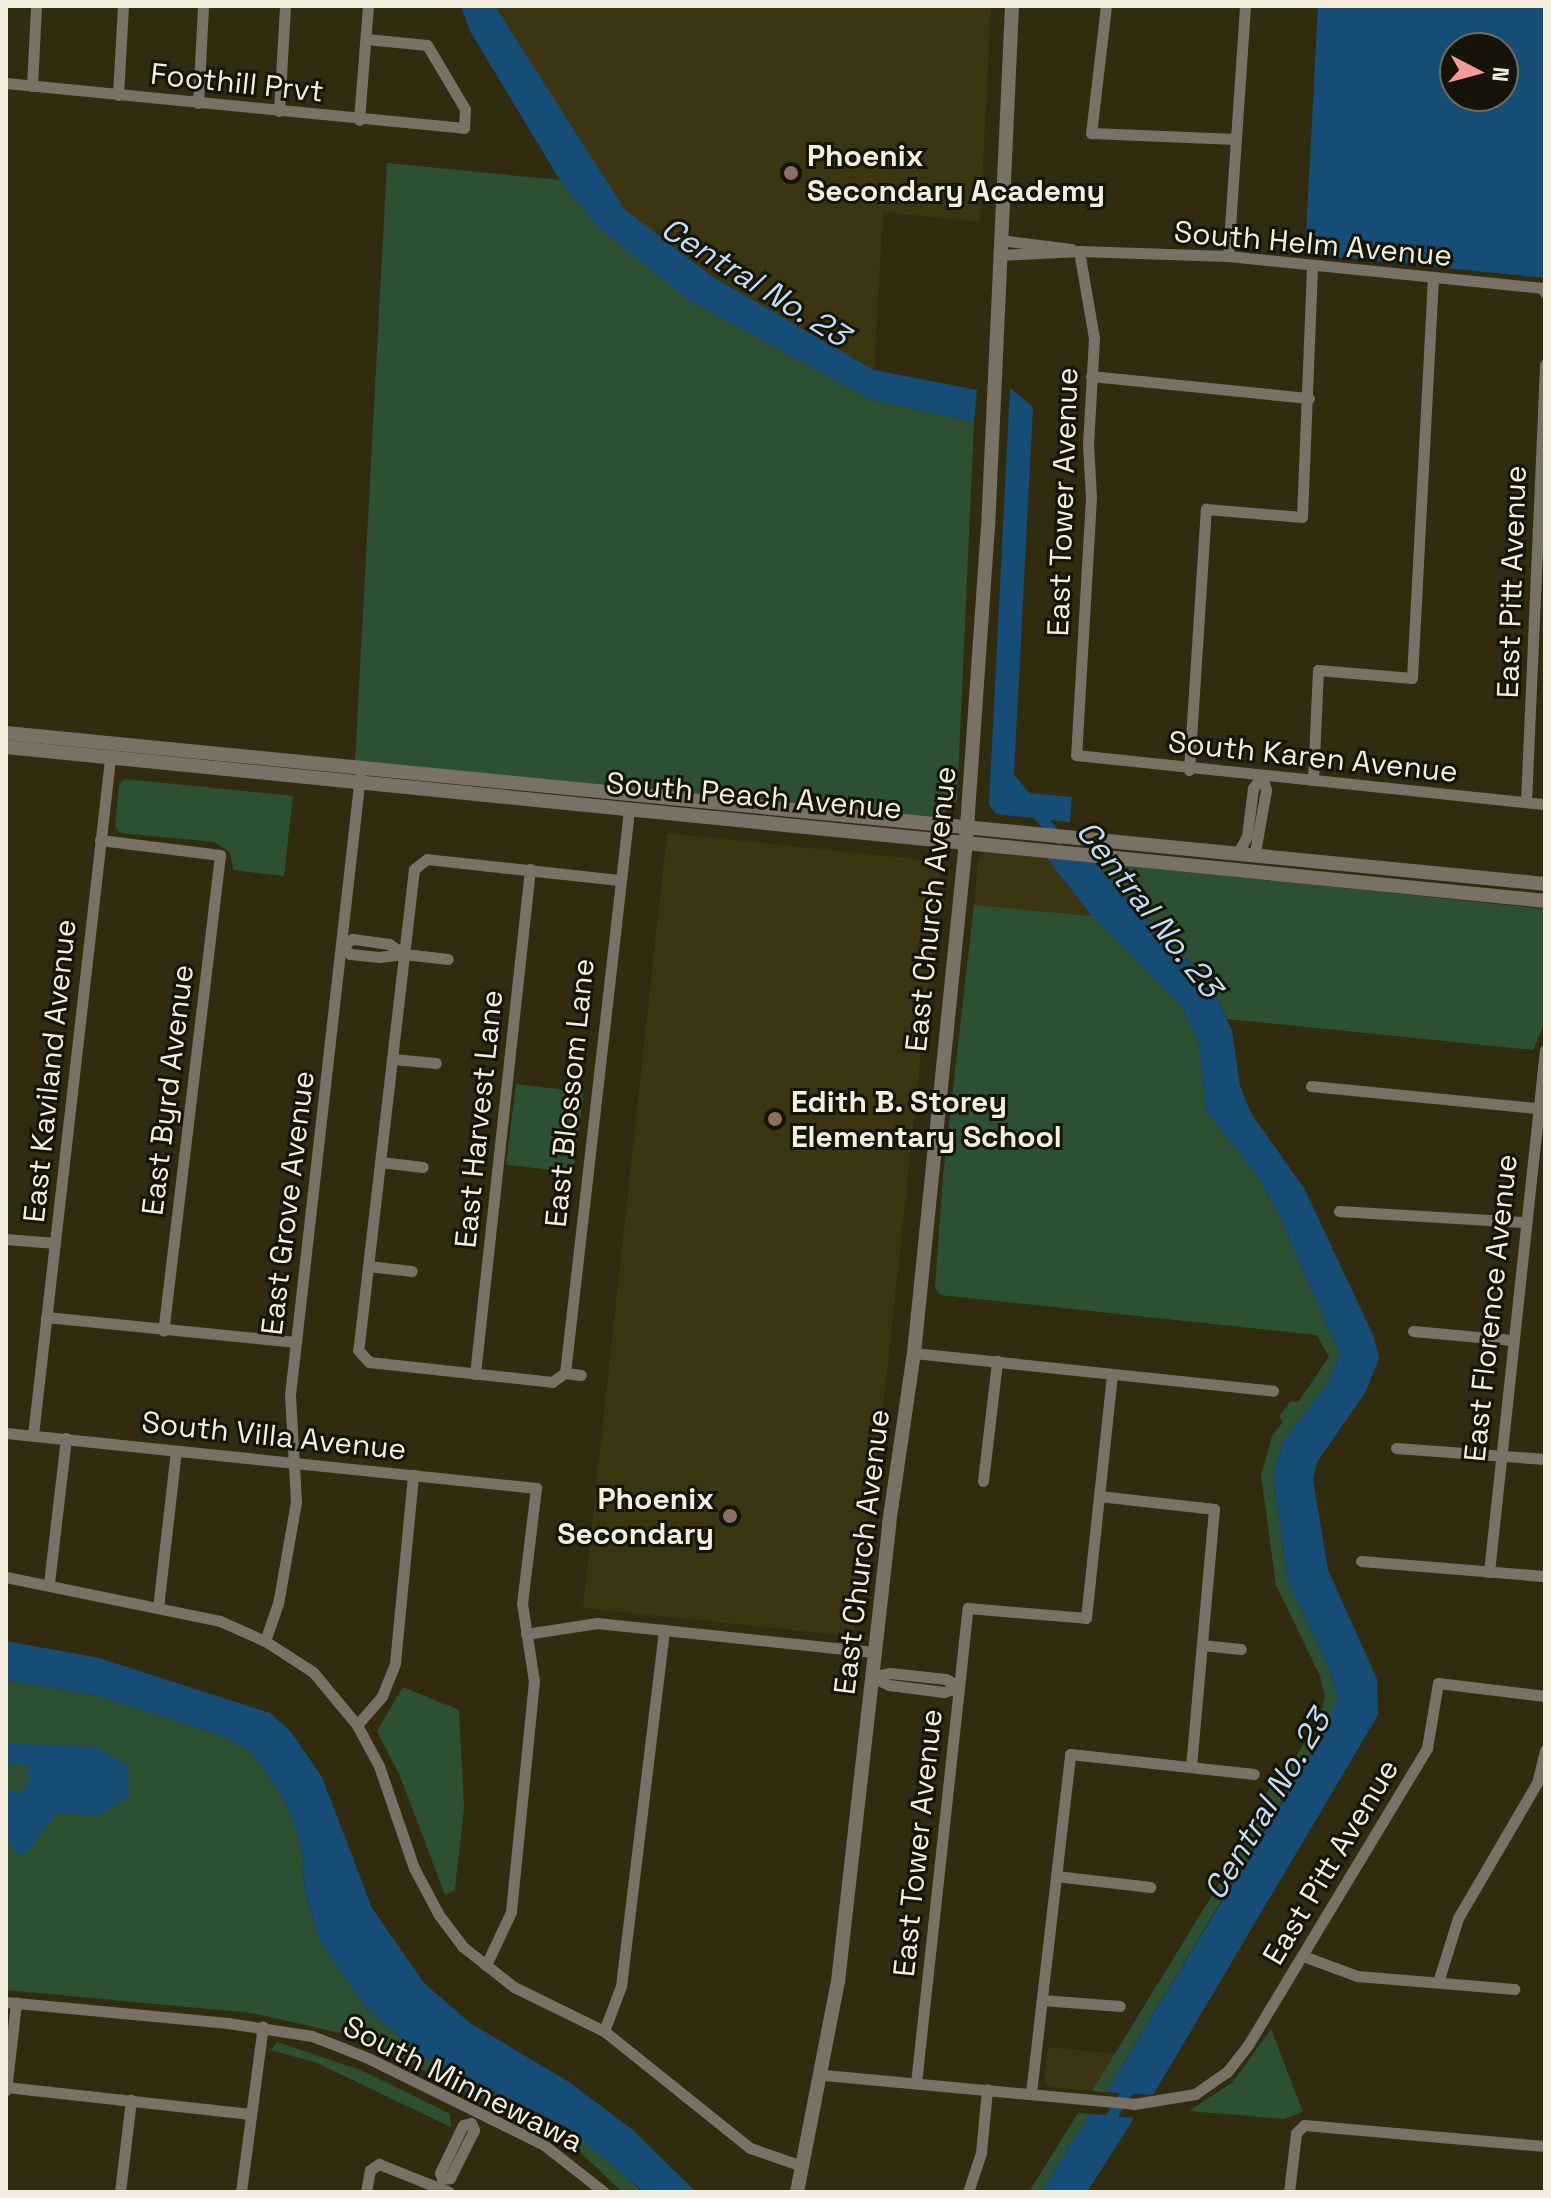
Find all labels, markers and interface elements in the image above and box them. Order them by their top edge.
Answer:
north arrow [1439,32,1519,112]
street label: Foothill Prvt [149,56,325,110]
text: N [1486,66,1516,83]
place label: Phoenix Secondary Academy [807,138,1105,208]
marker: Phoenix Secondary Academy [782,164,800,182]
water label: Central No. 23 [654,209,856,355]
street label: South Helm Avenue [1172,214,1454,274]
street label: East Tower Avenue [1040,366,1086,638]
street label: East Pitt Avenue [1490,465,1534,699]
street label: South Karen Avenue [1166,724,1460,790]
street label: East Church Avenue [898,764,964,1054]
street label: South Peach Avenue [604,765,904,827]
water label: Central No. 23 [1068,812,1230,1006]
street label: East Kaviland Avenue [16,917,84,1225]
street label: East Blossom Lane [538,957,602,1229]
street label: East Byrd Avenue [135,962,201,1218]
street label: East Harvest Lane [448,988,510,1250]
street label: East Grove Avenue [254,1069,322,1337]
place label: Edith B. Storey Elementary School [791,1084,1062,1154]
marker: Edith B. Storey Elementary School [766,1110,784,1128]
street label: East Florence Avenue [1457,1152,1525,1464]
street label: South Villa Avenue [139,1404,409,1468]
street label: East Church Avenue [827,1407,897,1697]
place label: Phoenix Secondary [557,1481,714,1552]
marker: Phoenix Secondary [721,1507,739,1525]
water label: Central No. 23 [1195,1703,1339,1907]
street label: East Tower Avenue [886,1707,950,1979]
street label: East Pitt Avenue [1255,1753,1407,1971]
street label: South Minnewawa [337,2008,589,2160]

